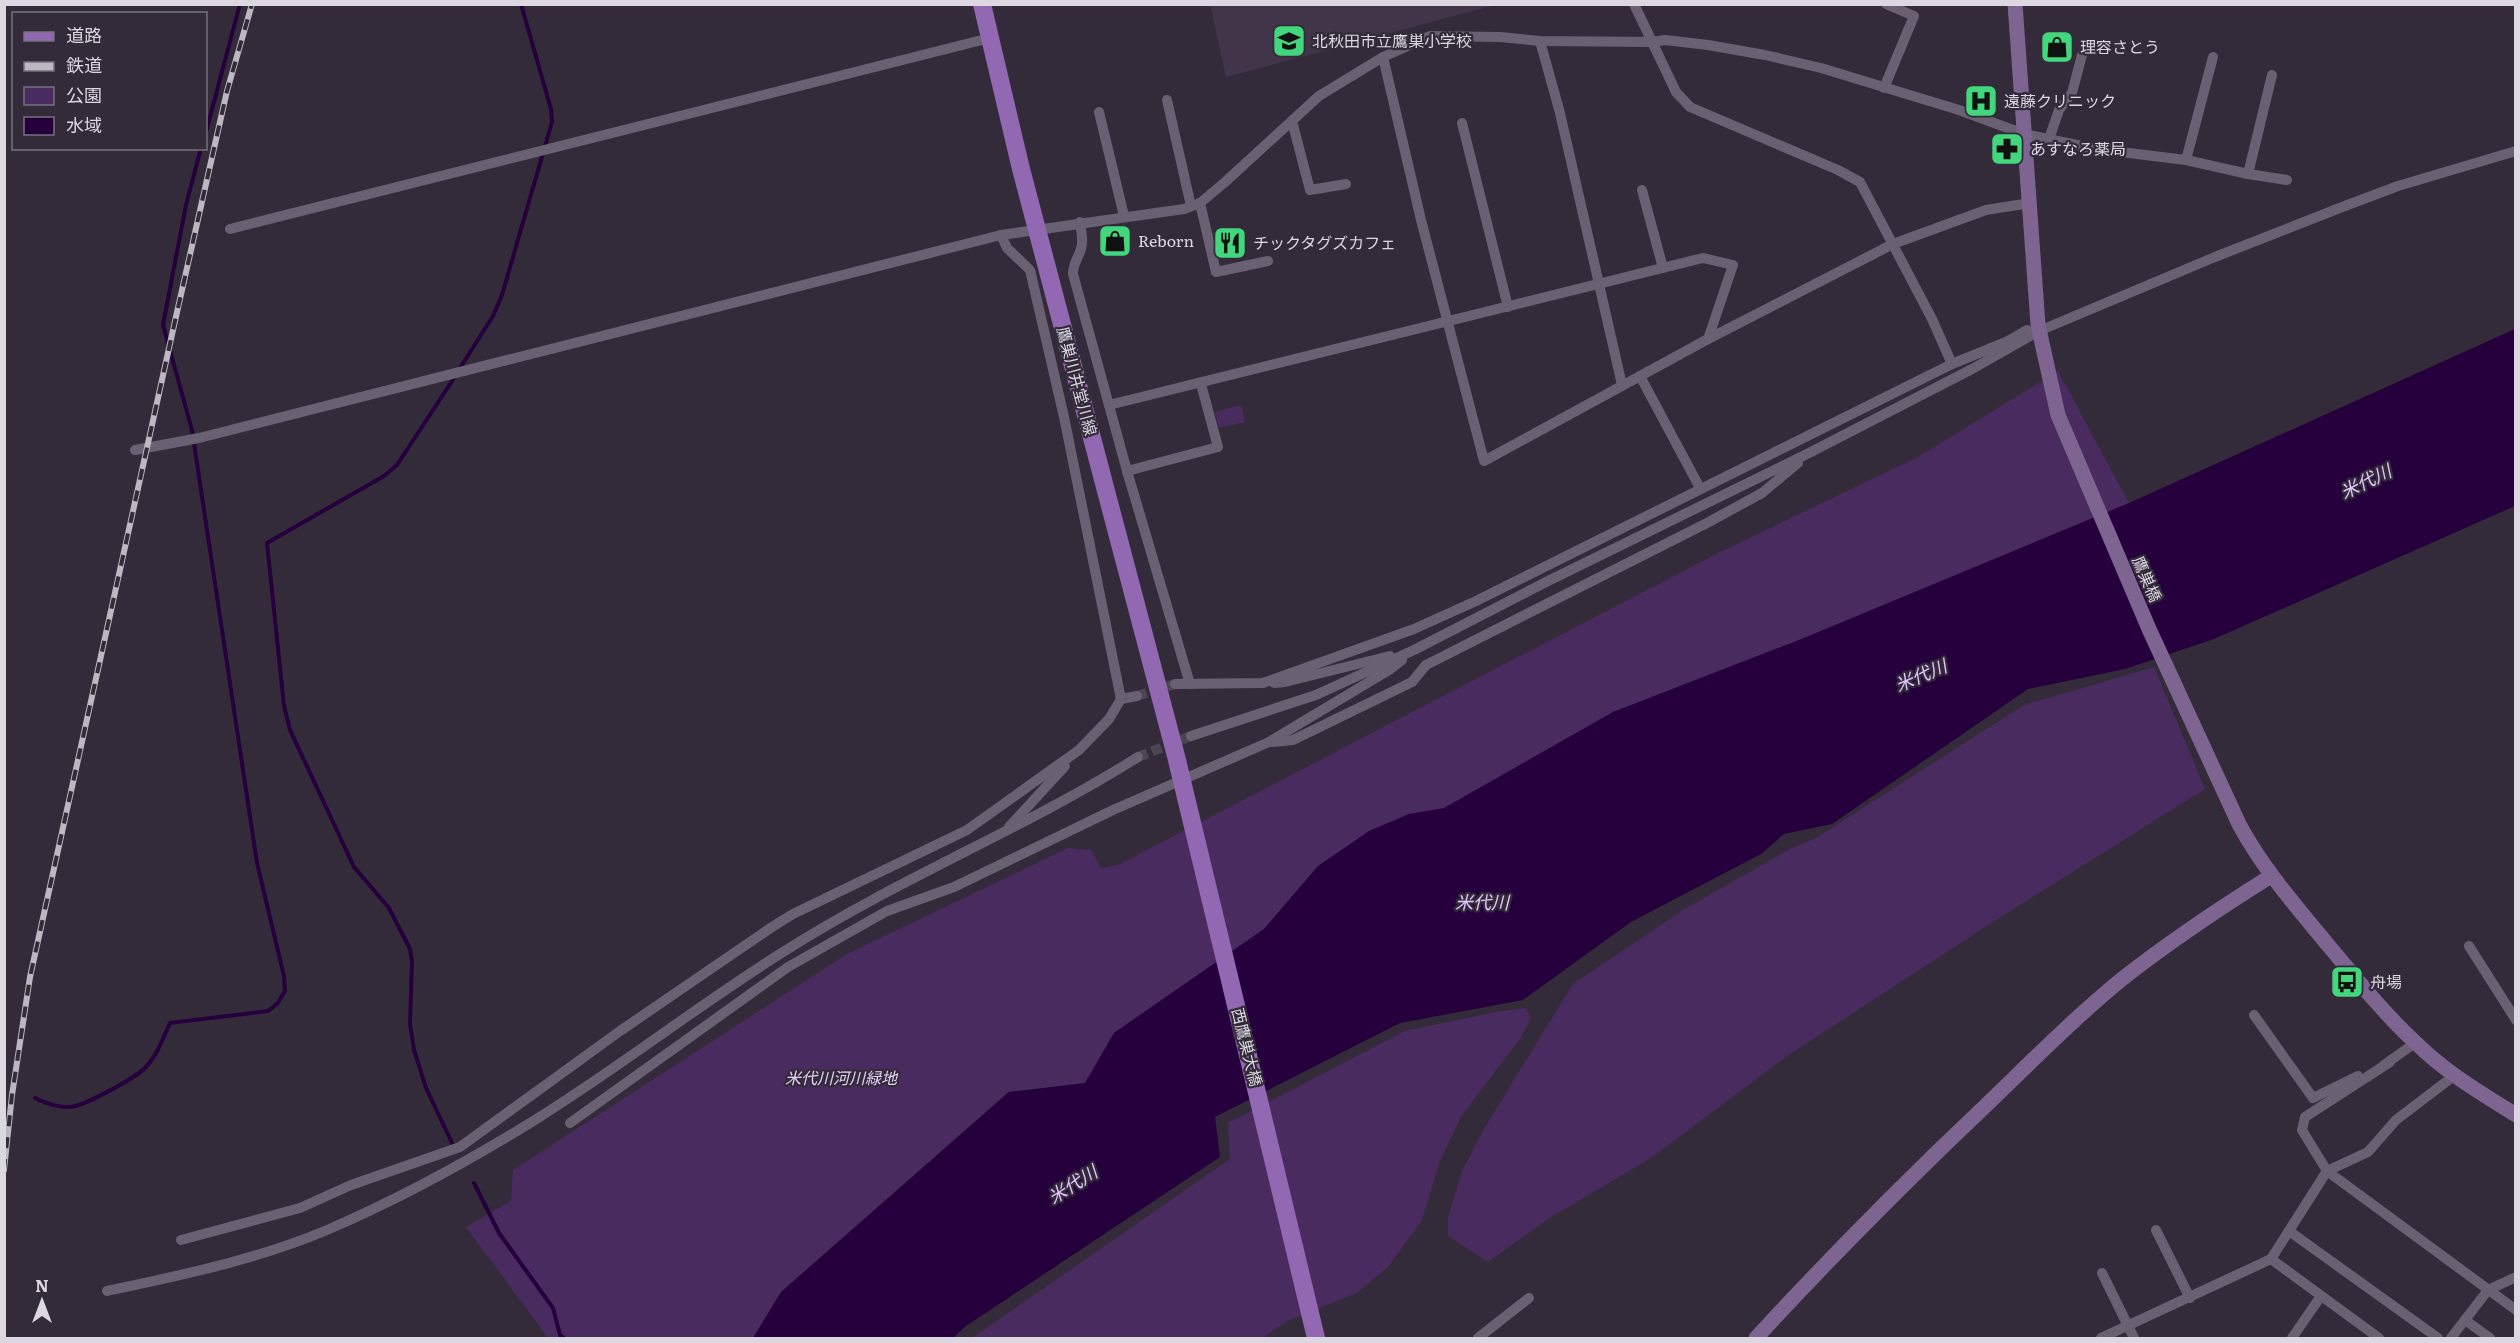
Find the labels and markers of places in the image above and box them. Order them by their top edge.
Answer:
school or university icon: 北秋田市立鷹巣小学校 [1271,23,1307,59]
place label: 北秋田市立鷹巣小学校 [1312,28,1472,52]
shop icon: 理容さとう [2039,29,2075,65]
place label: 理容さとう [2080,34,2160,58]
hospital icon: 遠藤クリニック [1963,83,1999,119]
place label: 遠藤クリニック [2004,88,2116,112]
pharmacy icon: あすなろ薬局 [1989,131,2025,167]
place label: あすなろ薬局 [2030,136,2126,160]
shop icon: Reborn [1097,223,1133,259]
restaurant icon: チックタグズカフェ [1212,225,1248,261]
place label: Reborn [1138,228,1194,252]
place label: チックタグズカフェ [1253,230,1396,254]
bus stop icon: 舟場 [2329,964,2365,1000]
place label: 舟場 [2370,969,2402,993]

